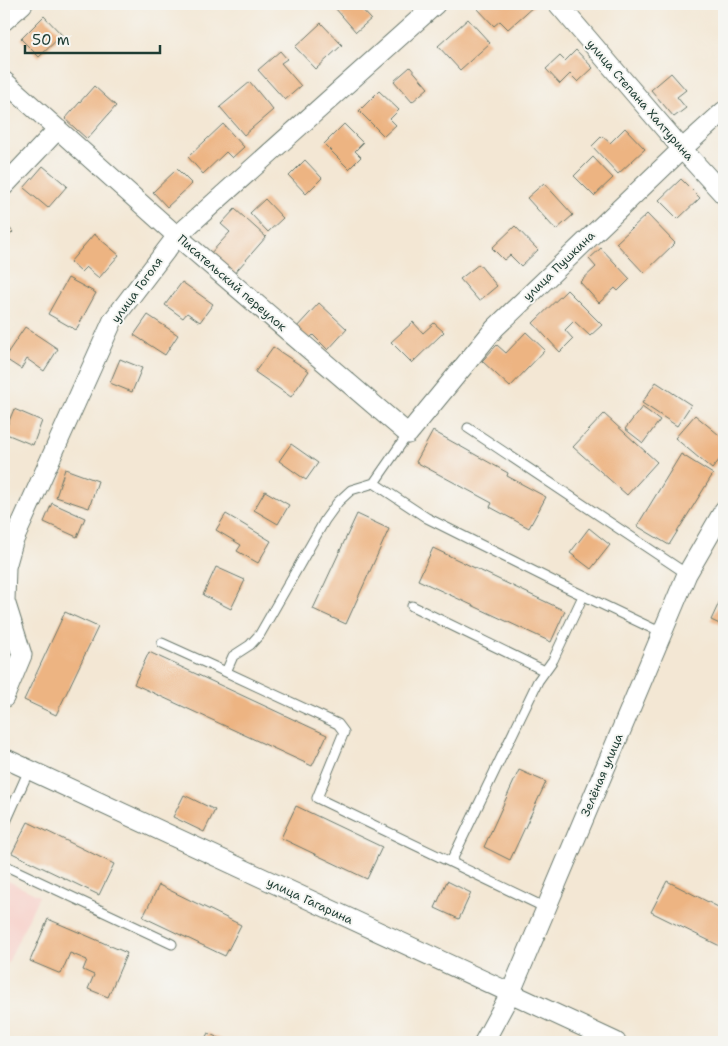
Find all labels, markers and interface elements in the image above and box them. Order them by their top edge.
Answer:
scale bar [25,22,160,54]
text: 50 m [32,30,70,50]
street label: улица Степана Халтурина [583,36,697,164]
street label: улица Пушкина [520,227,599,304]
street label: Писательский переулок [174,231,290,335]
street label: улица Гоголя [108,254,166,326]
street label: Зелёная улица [577,731,627,819]
street label: улица Гагарина [264,874,356,928]

